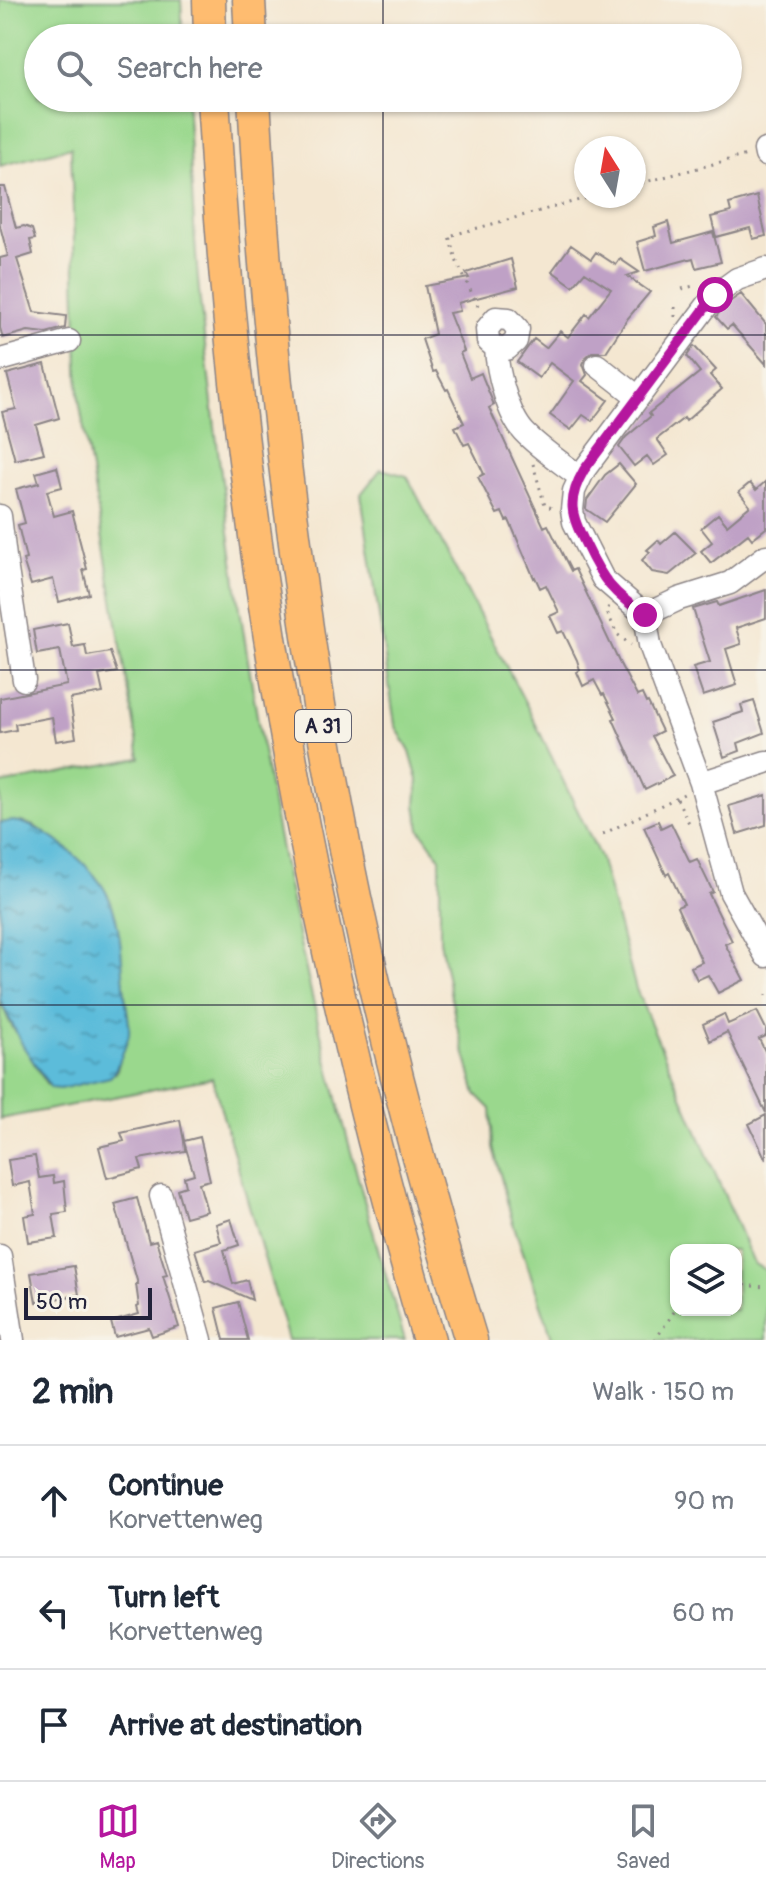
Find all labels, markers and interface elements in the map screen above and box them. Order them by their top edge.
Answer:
search box [24,24,742,112]
icon: search [52,46,96,90]
text: Search here [116,50,263,87]
north arrow [574,136,646,208]
route start [697,277,733,313]
route end [627,597,663,633]
road number: A 31 [295,710,351,742]
map controls [670,1244,742,1316]
button: layers [670,1244,742,1316]
scale bar [24,1284,152,1320]
text: 50 m [36,1288,87,1316]
text: 2 min [32,1371,114,1414]
text: Walk · 150 m [592,1376,734,1408]
text: Continue [108,1467,223,1504]
icon: ahead [32,1479,76,1523]
text: 90 m [674,1485,734,1517]
text: Korvettenweg [108,1504,263,1536]
text: Turn left [108,1579,219,1616]
icon: left [32,1591,76,1635]
text: 60 m [672,1597,734,1629]
text: Korvettenweg [108,1616,263,1648]
icon: arrive [32,1703,76,1747]
text: Arrive at destination [108,1707,362,1744]
tab: Map [96,1799,140,1875]
tab: Directions [331,1799,424,1875]
tab: Saved [616,1799,670,1875]

